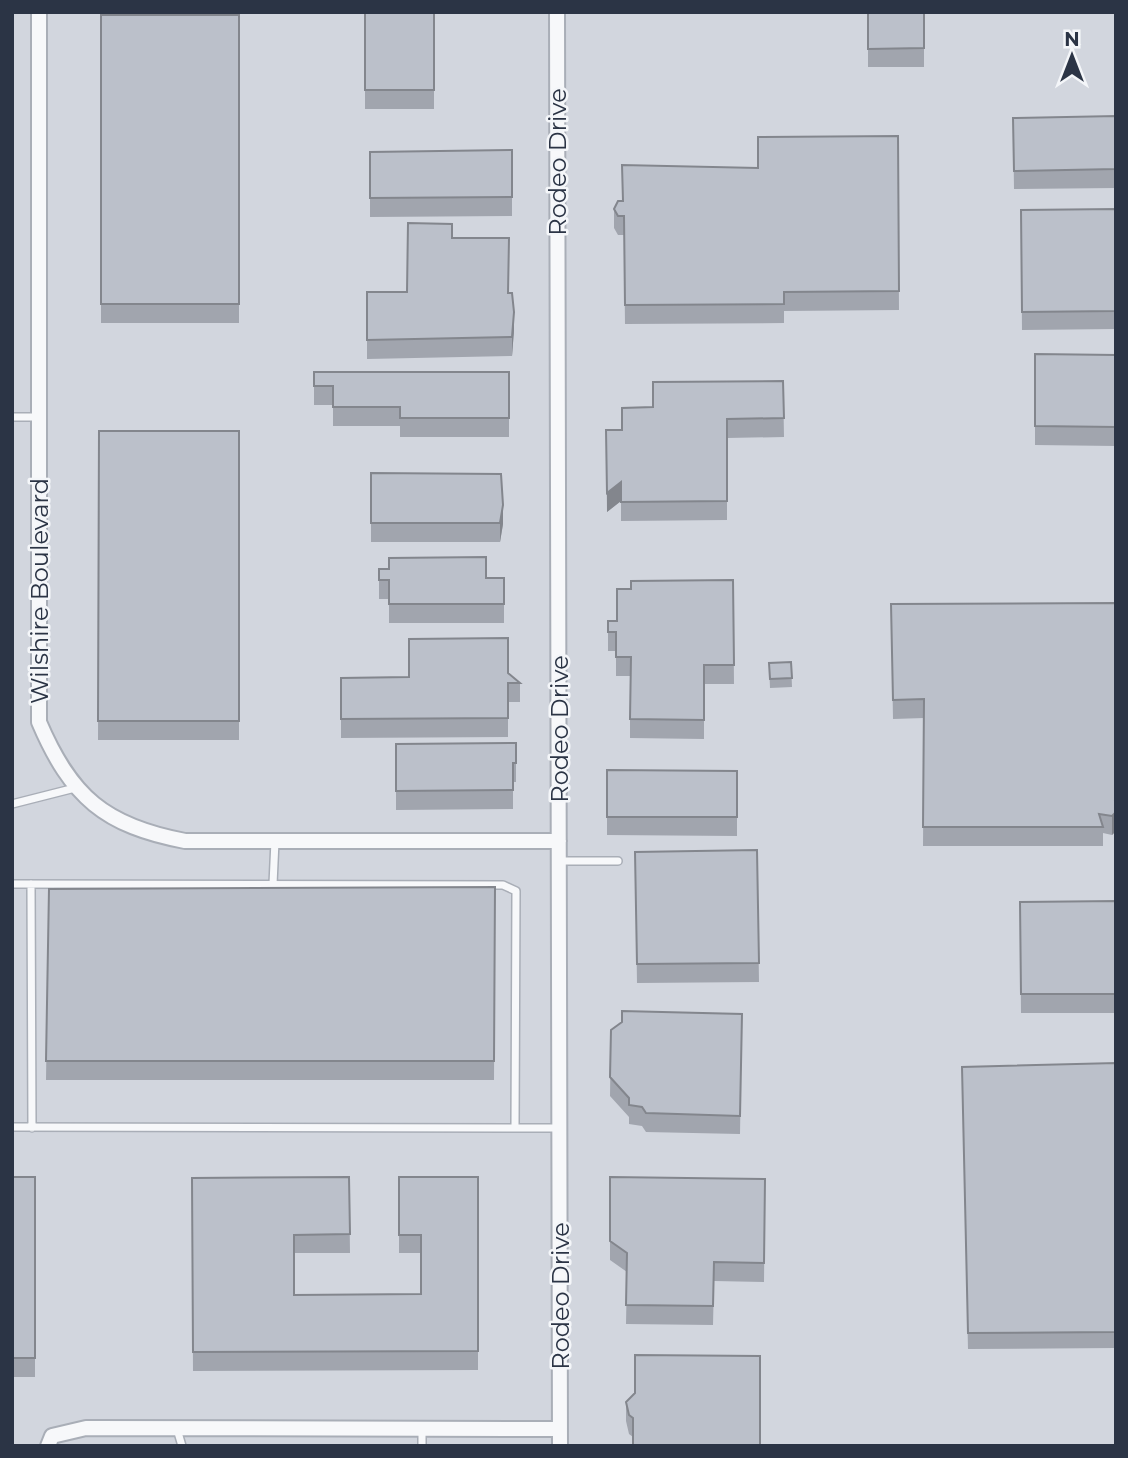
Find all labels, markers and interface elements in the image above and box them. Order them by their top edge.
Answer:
north arrow [1037,21,1107,91]
text: N [1064,28,1080,51]
street label: Rodeo Drive [543,88,572,236]
street label: Wilshire Boulevard [25,478,54,704]
street label: Rodeo Drive [545,655,574,803]
street label: Rodeo Drive [546,1222,575,1370]

